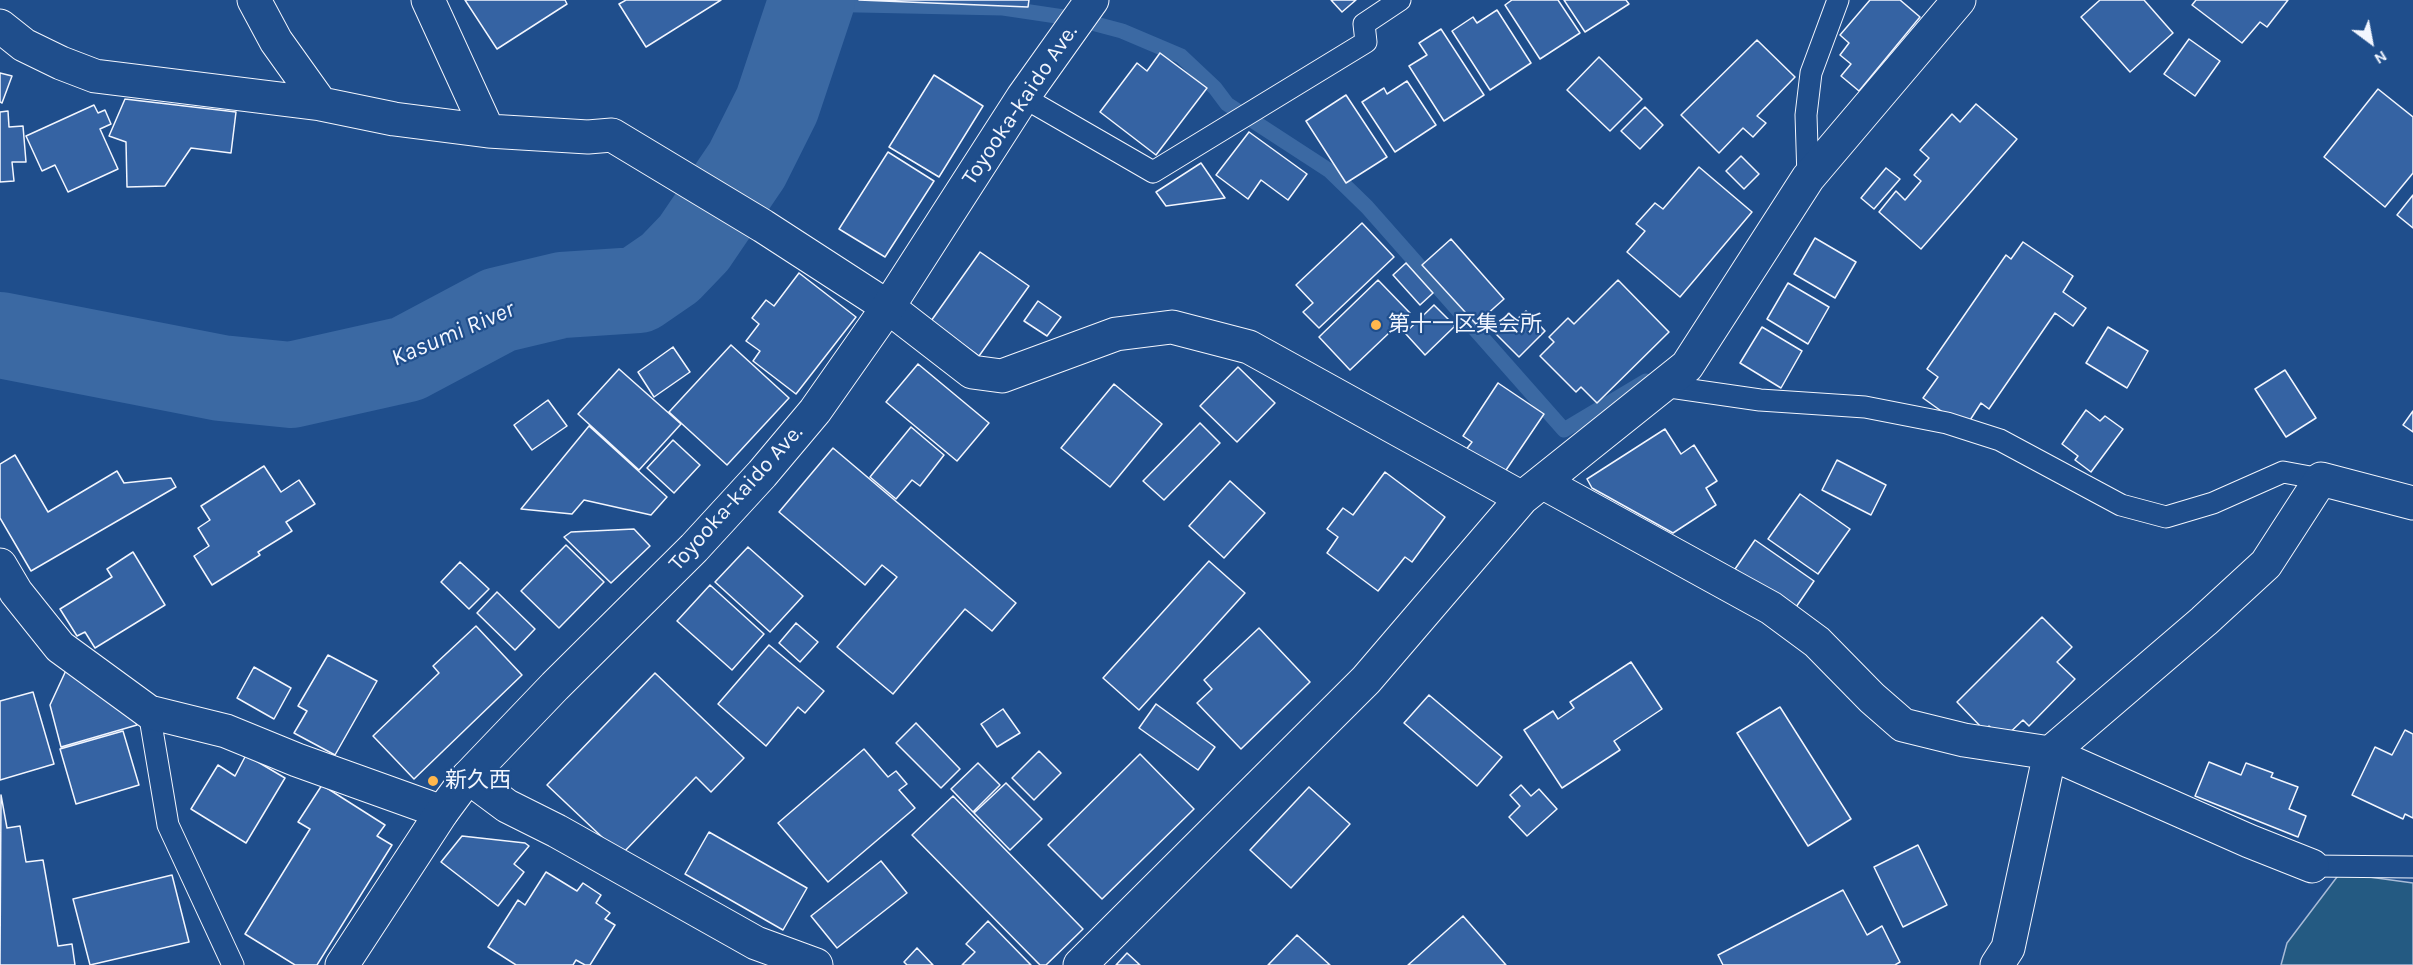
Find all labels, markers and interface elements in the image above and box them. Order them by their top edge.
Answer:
north arrow [2341,12,2401,72]
street label: Toyooka-kaido Ave. [957,20,1083,190]
text: N [2371,47,2391,69]
water label: Kasumi River [387,295,519,373]
place label: 第十一区集会所 [1388,312,1542,338]
marker: 第十一区集会所 [1369,318,1383,332]
street label: Toyooka-kaido Ave. [663,419,809,577]
place label: 新久西 [445,768,511,794]
marker: 新久西 [426,774,440,788]

